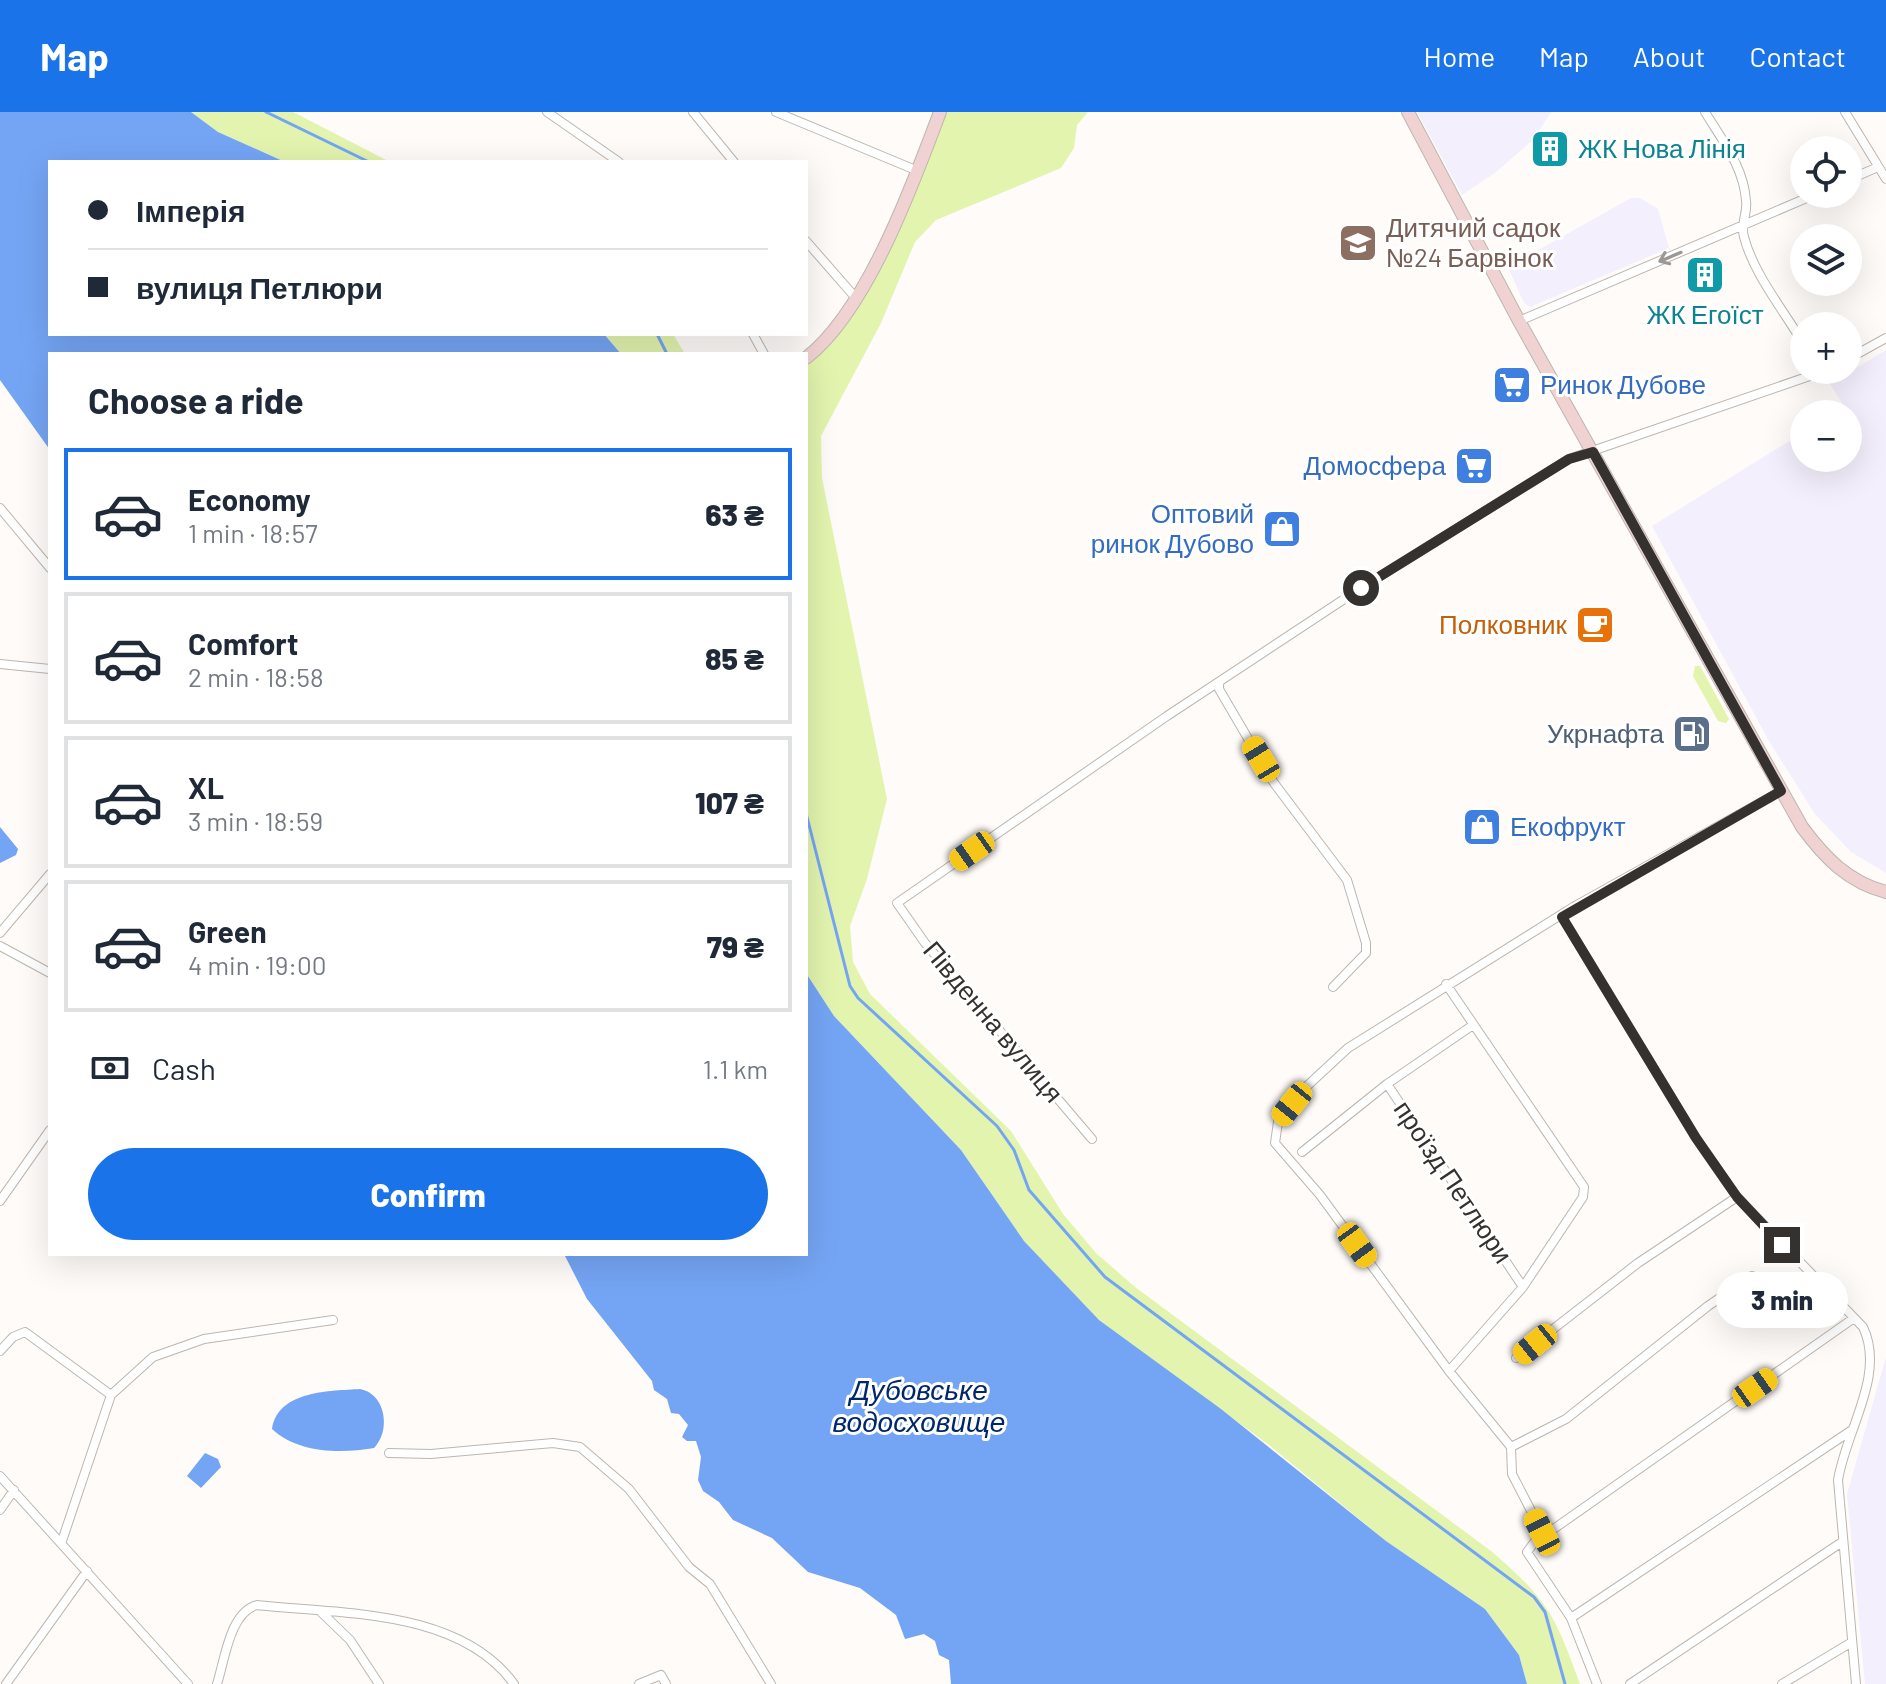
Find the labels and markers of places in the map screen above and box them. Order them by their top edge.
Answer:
building icon: ЖК Нова Лінія [1529,128,1571,170]
place label: ЖК Нова Лінія [1578,132,1746,163]
place label: Дитячий садок №24 Барвінок [1386,211,1561,272]
school or university icon: Дитячий садок №24 Барвінок [1337,222,1379,264]
building icon: ЖК Егоїст [1684,254,1726,296]
place label: ЖК Егоїст [1646,298,1764,329]
supermarket icon: Ринок Дубове [1491,364,1533,406]
place label: Ринок Дубове [1540,368,1706,399]
supermarket icon: Домосфера [1453,445,1495,487]
place label: Домосфера [1304,449,1447,480]
place label: Оптовий ринок Дубово [1091,497,1254,558]
shop icon: Оптовий ринок Дубово [1261,508,1303,550]
cafe icon: Полковник [1574,604,1616,646]
place label: Полковник [1439,608,1568,639]
fuel station icon: Укрнафта [1671,713,1713,755]
place label: Укрнафта [1547,717,1665,748]
shop icon: Екофрукт [1461,806,1503,848]
place label: Екофрукт [1510,810,1626,841]

